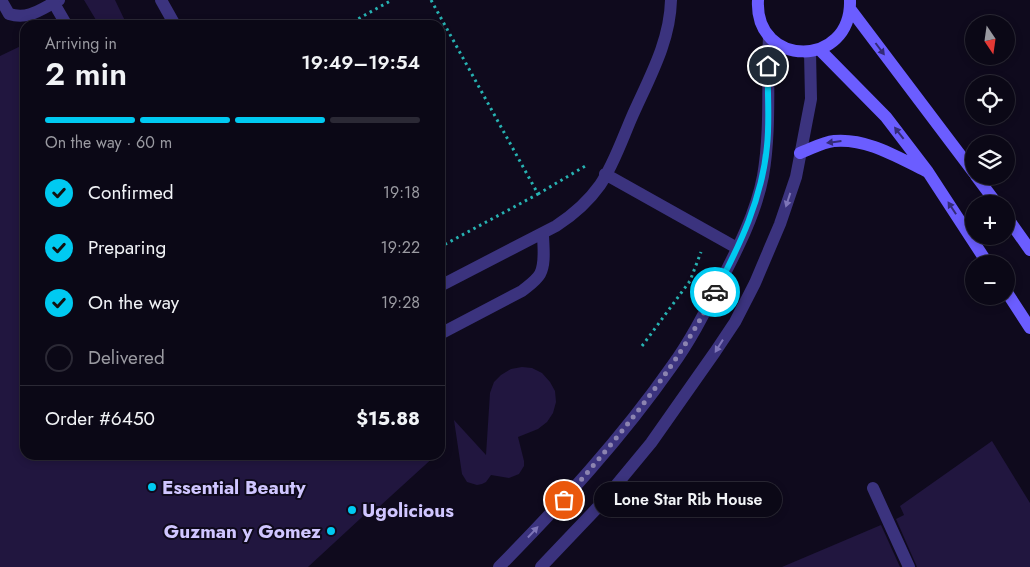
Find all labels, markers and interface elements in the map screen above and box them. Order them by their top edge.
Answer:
north arrow [965,15,1015,65]
map controls [965,15,1015,305]
text: Arriving in [45,32,117,55]
one-way arrow [875,42,885,56]
pin [747,45,789,87]
text: 19:49–19:54 [301,49,420,76]
text: 2 min [45,51,127,97]
icon: home [754,52,782,80]
button: locate [965,75,1015,125]
one-way arrow [893,127,904,140]
text: On the way · 60 m [45,131,172,154]
button: layers [965,135,1015,185]
one-way arrow [825,138,841,146]
icon: check [45,179,73,207]
text: Confirmed [88,179,174,206]
text: 19:18 [383,181,420,204]
one-way arrow [784,192,792,207]
button: + [965,195,1015,245]
one-way arrow [947,201,957,215]
icon: check [45,234,73,262]
text: Preparing [88,234,166,261]
text: 19:22 [381,236,420,259]
button: − [965,255,1015,305]
courier [690,267,740,317]
icon: car [701,278,729,306]
icon: check [45,289,73,317]
text: On the way [88,289,179,316]
text: 19:28 [381,291,420,314]
one-way arrow [714,340,724,353]
text: Delivered [88,344,165,371]
text: Order #6450 [45,405,155,432]
text: $15.88 [356,405,420,432]
place label: Essential Beauty [162,474,307,501]
pin [543,479,585,521]
marker: Essential Beauty [146,481,158,493]
callout: Lone Star Rib House [594,482,782,518]
icon: bag [550,486,578,514]
text: Lone Star Rib House [614,488,762,511]
place label: Ugolicious [362,497,454,524]
marker: Ugolicious [346,504,358,516]
place label: Guzman y Gomez [164,518,321,545]
marker: Guzman y Gomez [325,525,337,537]
one-way arrow [527,526,539,538]

